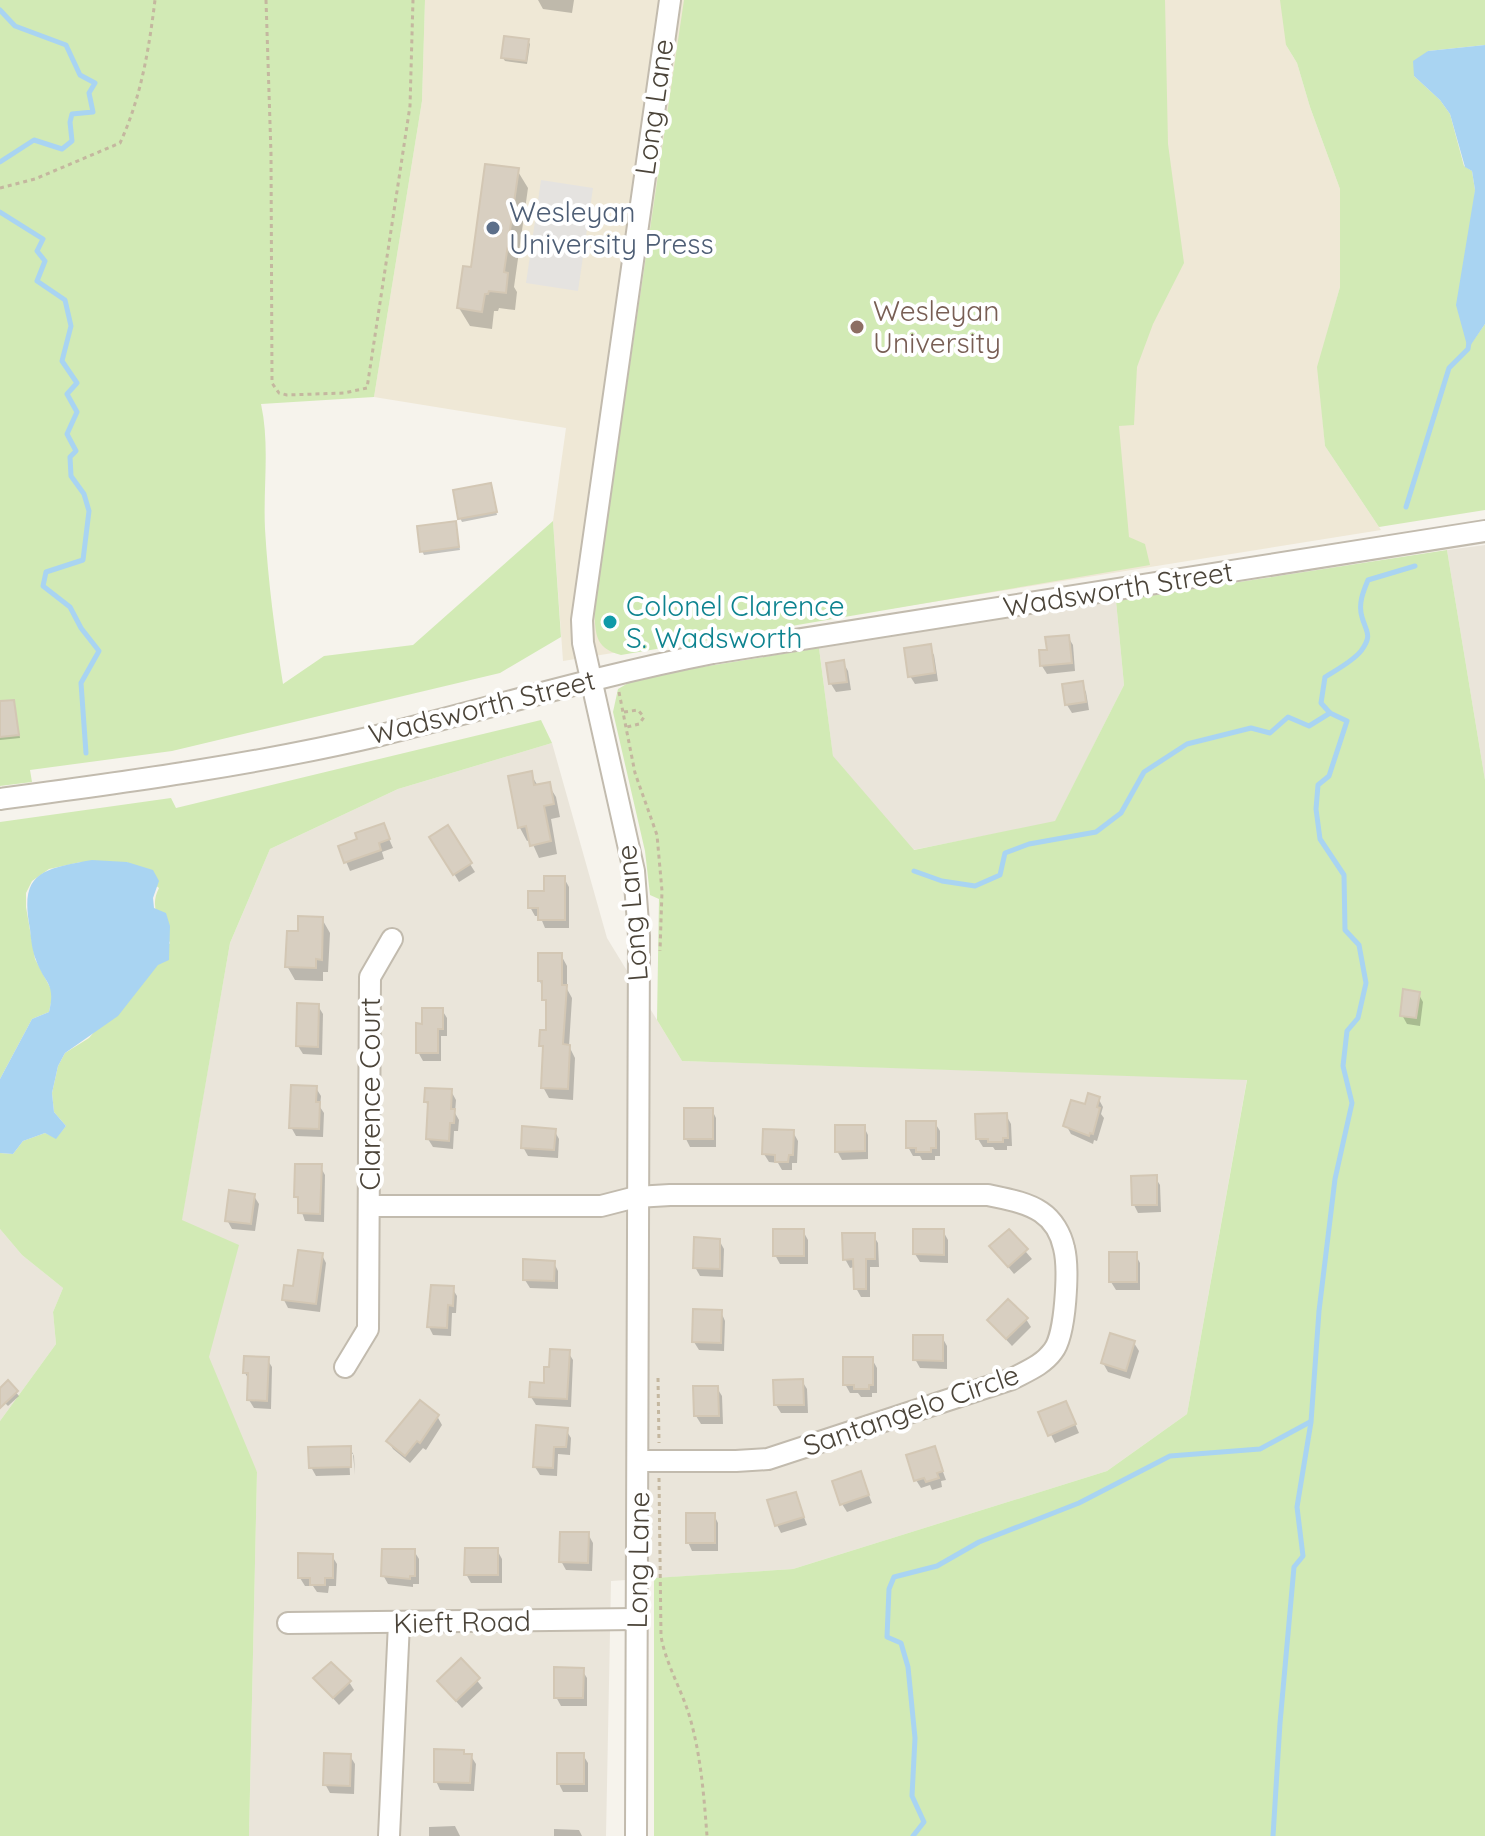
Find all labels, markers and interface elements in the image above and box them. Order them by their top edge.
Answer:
street label: Long Lane [627,37,680,177]
place label: Wesleyan University Press [509,194,714,261]
marker: Wesleyan University Press [484,219,502,237]
place label: Wesleyan University [873,293,1001,360]
marker: Wesleyan University [848,318,866,336]
street label: Wadsworth Street [1001,553,1235,624]
place label: Colonel Clarence S. Wadsworth [626,588,845,655]
marker: Colonel Clarence S. Wadsworth [601,613,619,631]
street label: Wadsworth Street [365,661,599,752]
street label: Long Lane [608,843,655,983]
street label: Clarence Court [352,997,387,1191]
street label: Santangelo Circle [798,1356,1023,1463]
street label: Long Lane [619,1491,656,1629]
street label: Kieft Road [393,1603,531,1640]

